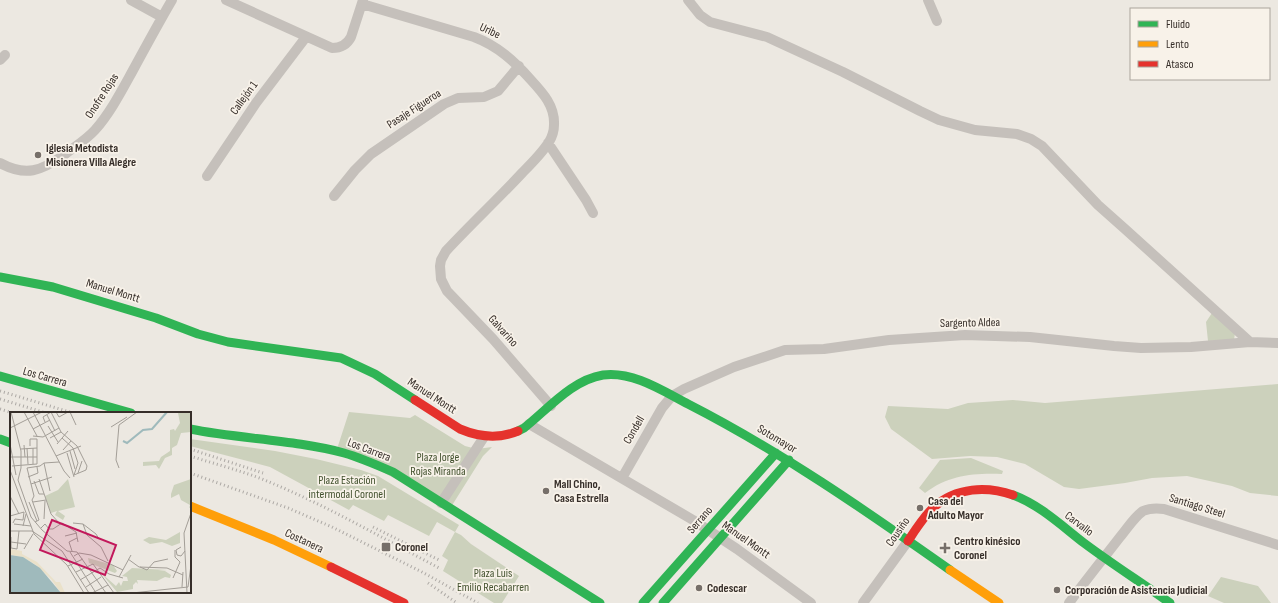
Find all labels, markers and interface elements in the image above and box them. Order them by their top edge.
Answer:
legend [1130,8,1270,80]
text: Fluido [1166,17,1190,32]
street label: Uribe [477,20,503,42]
text: Lento [1166,37,1189,52]
text: Atasco [1165,57,1193,72]
street label: Onofre Rojas [82,71,122,121]
street label: Callejón 1 [227,78,262,118]
street label: Pasaje Figueroa [384,86,444,132]
place label: Iglesia Metodista Misionera Villa Alegre [46,141,136,170]
marker: Iglesia Metodista Misionera Villa Alegre [33,150,43,160]
street label: Manuel Montt [84,276,142,306]
street label: Galvarino [485,312,521,350]
street label: Sargento Aldea [940,315,1001,331]
street label: Los Carrera [21,364,69,391]
street label: Manuel Montt [405,375,460,418]
inset map [10,412,191,593]
street label: Condell [620,413,648,447]
street label: Sotomayor [754,421,800,457]
street label: Los Carrera [345,435,393,465]
park label: Plaza Jorge Rojas Miranda [410,450,466,479]
park label: Plaza Estación intermodal Coronel [309,473,385,502]
place label: Mall Chino, Casa Estrella [554,477,609,506]
marker: Mall Chino, Casa Estrella [541,486,551,496]
street label: Santiago Steel [1167,490,1227,522]
place label: Casa del Adulto Mayor [927,494,984,523]
street label: Serrano [684,503,716,537]
marker: Casa del Adulto Mayor [915,503,925,513]
street label: Carvallo [1062,508,1096,540]
street label: Cousiño [883,514,913,550]
street label: Manuel Montt [719,518,773,562]
street label: Costanera [282,526,326,557]
place label: Centro kinésico Coronel [954,534,1021,563]
place label: Coronel [395,540,428,555]
marker: Coronel [380,541,392,553]
marker: Centro kinésico Coronel [939,542,951,554]
park label: Plaza Luis Emilio Recabarren [457,566,529,595]
place label: Codescar [707,581,747,596]
marker: Codescar [694,583,704,593]
place label: Corporación de Asistencia Judicial [1065,583,1208,598]
marker: Corporación de Asistencia Judicial [1052,585,1062,595]

